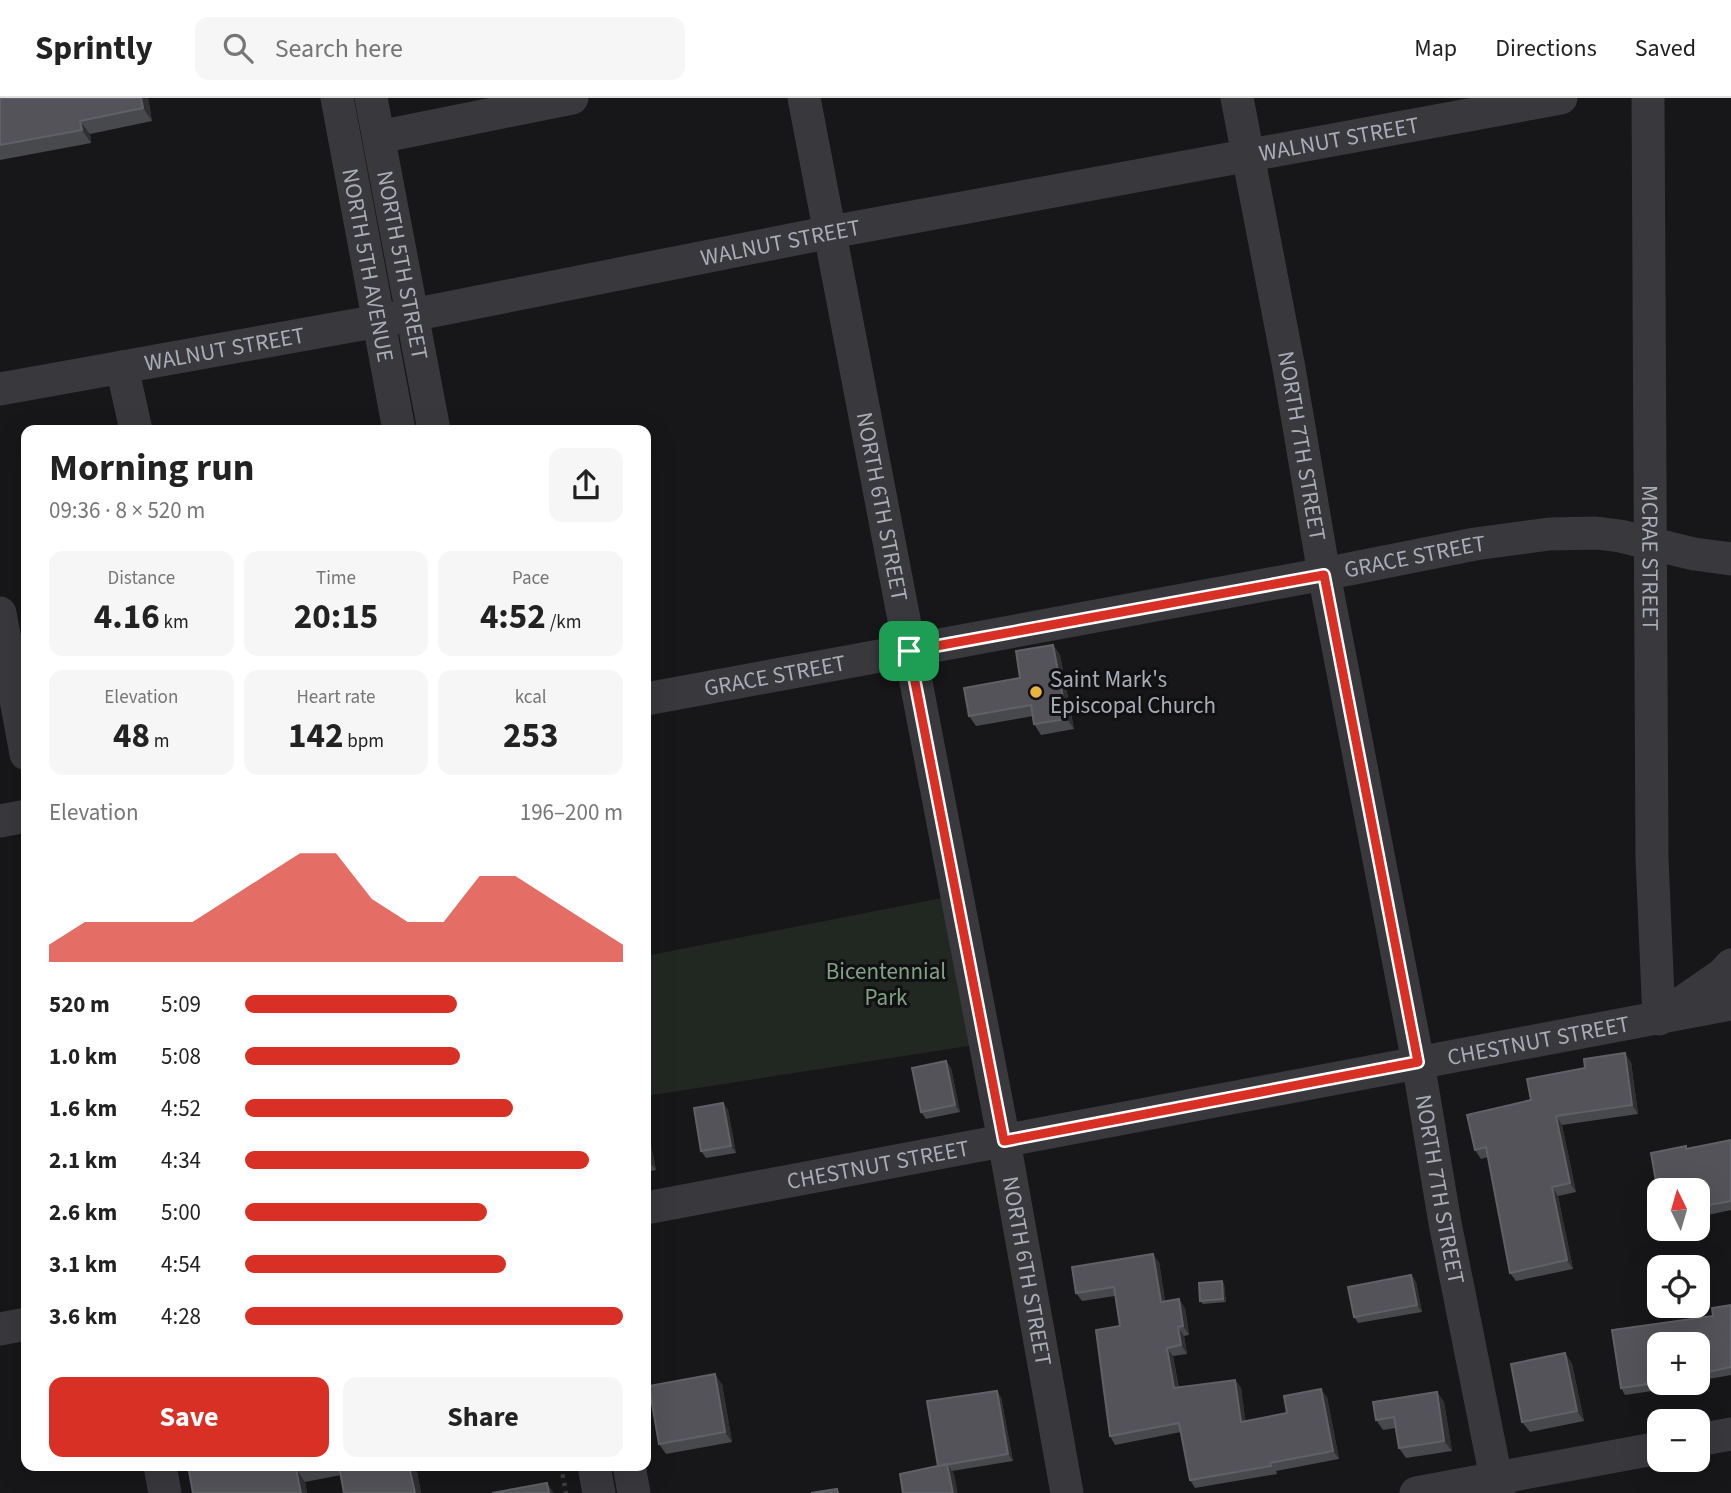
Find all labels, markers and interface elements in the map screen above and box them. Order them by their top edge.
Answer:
search box [195,17,685,80]
text: Sprintly [35,25,153,72]
icon: search [219,29,257,67]
text: Search here [275,30,403,67]
text: Map [1414,31,1457,66]
text: Directions [1495,31,1597,66]
text: Saved [1635,31,1696,66]
street label: WALNUT STREET [1256,108,1422,170]
street label: NORTH 5TH AVENUE [334,166,402,365]
street label: NORTH 5TH STREET [369,168,437,362]
street label: WALNUT STREET [697,210,863,274]
street label: WALNUT STREET [142,318,307,379]
street label: NORTH 7TH STREET [1270,348,1335,543]
street label: NORTH 6TH STREET [848,409,917,604]
text: Morning run [49,441,254,495]
button: share [549,448,623,522]
street label: MCRAE STREET [1634,485,1667,631]
text: 09:36 · 8 × 520 m [49,494,205,527]
street label: GRACE STREET [1341,526,1487,586]
text: Distance [108,565,175,592]
text: Time [316,565,356,592]
text: Pace [512,565,549,592]
text: 4.16 [94,592,160,642]
text: 20:15 [294,592,378,642]
text: 4:52 [480,592,546,642]
text: km [160,609,189,636]
text: /km [546,609,581,636]
pin [879,621,939,681]
icon: arrive [890,632,928,670]
street label: GRACE STREET [701,646,848,704]
place label: Saint Mark's Episcopal Church [1050,663,1216,722]
text: Elevation [104,684,178,711]
text: Heart rate [296,684,375,711]
text: kcal [515,684,547,711]
marker: Saint Mark's Episcopal Church [1028,684,1044,700]
text: 48 [113,711,150,761]
text: 142 [288,711,343,761]
text: 253 [503,711,558,761]
text: m [150,728,170,755]
text: bpm [343,728,384,755]
text: Elevation [49,796,139,829]
text: 196–200 m [520,796,623,829]
park label: Bicentennial Park [826,955,946,1014]
text: 520 m [49,988,110,1021]
text: 5:09 [161,988,201,1021]
street label: CHESTNUT STREET [1444,1007,1632,1074]
text: 1.0 km [49,1040,117,1073]
text: 5:08 [161,1040,201,1073]
text: 1.6 km [49,1092,117,1125]
text: 4:52 [161,1092,201,1125]
street label: NORTH 7TH STREET [1407,1092,1473,1287]
street label: CHESTNUT STREET [784,1131,972,1198]
text: 2.1 km [49,1144,117,1177]
text: 4:34 [161,1144,201,1177]
street label: NORTH 6TH STREET [994,1173,1060,1368]
north arrow [1647,1178,1710,1241]
map controls [1647,1178,1710,1472]
text: 2.6 km [49,1196,117,1229]
text: 5:00 [161,1196,201,1229]
text: 3.1 km [49,1248,117,1281]
text: 4:54 [161,1248,201,1281]
button: locate [1647,1255,1710,1318]
text: 3.6 km [49,1300,117,1333]
text: 4:28 [161,1300,201,1333]
button: + [1647,1332,1710,1395]
button: Save [49,1377,329,1457]
button: Share [343,1377,623,1457]
button: − [1647,1409,1710,1472]

